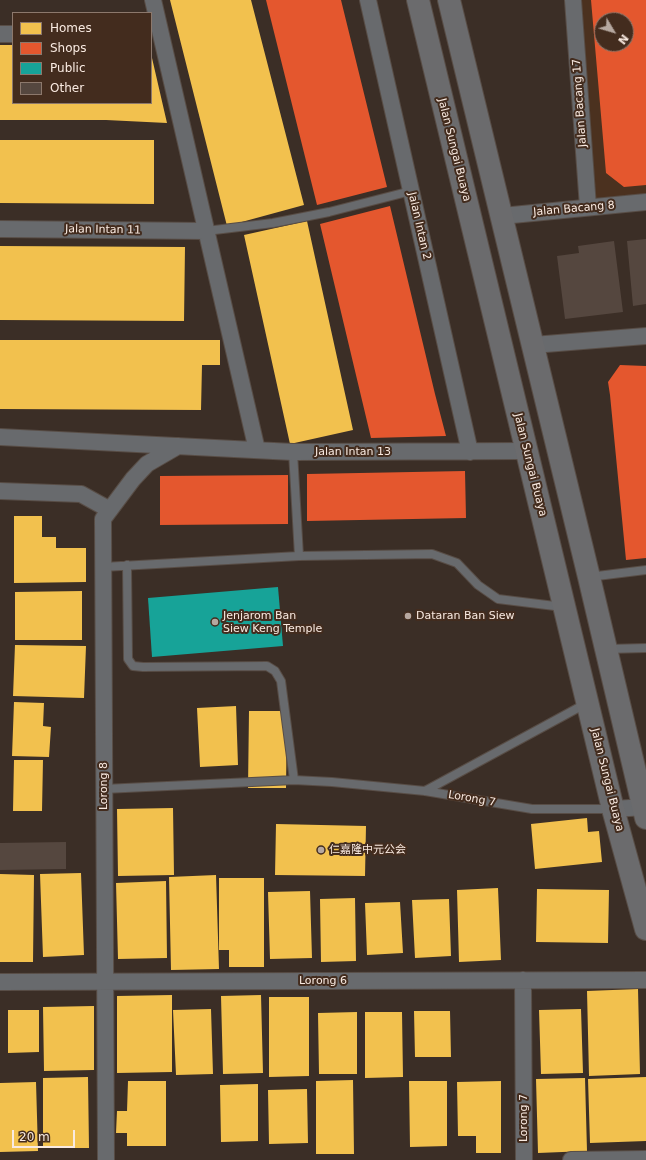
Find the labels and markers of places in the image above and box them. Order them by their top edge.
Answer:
place label: Jenjarom Ban Siew Keng Temple [223,609,322,635]
place label: Dataran Ban Siew [416,609,515,623]
marker: Dataran Ban Siew [403,611,413,621]
marker: Jenjarom Ban Siew Keng Temple [210,617,220,627]
place label: 仁嘉隆中元公会 [329,843,406,857]
marker: 仁嘉隆中元公会 [316,845,326,855]

